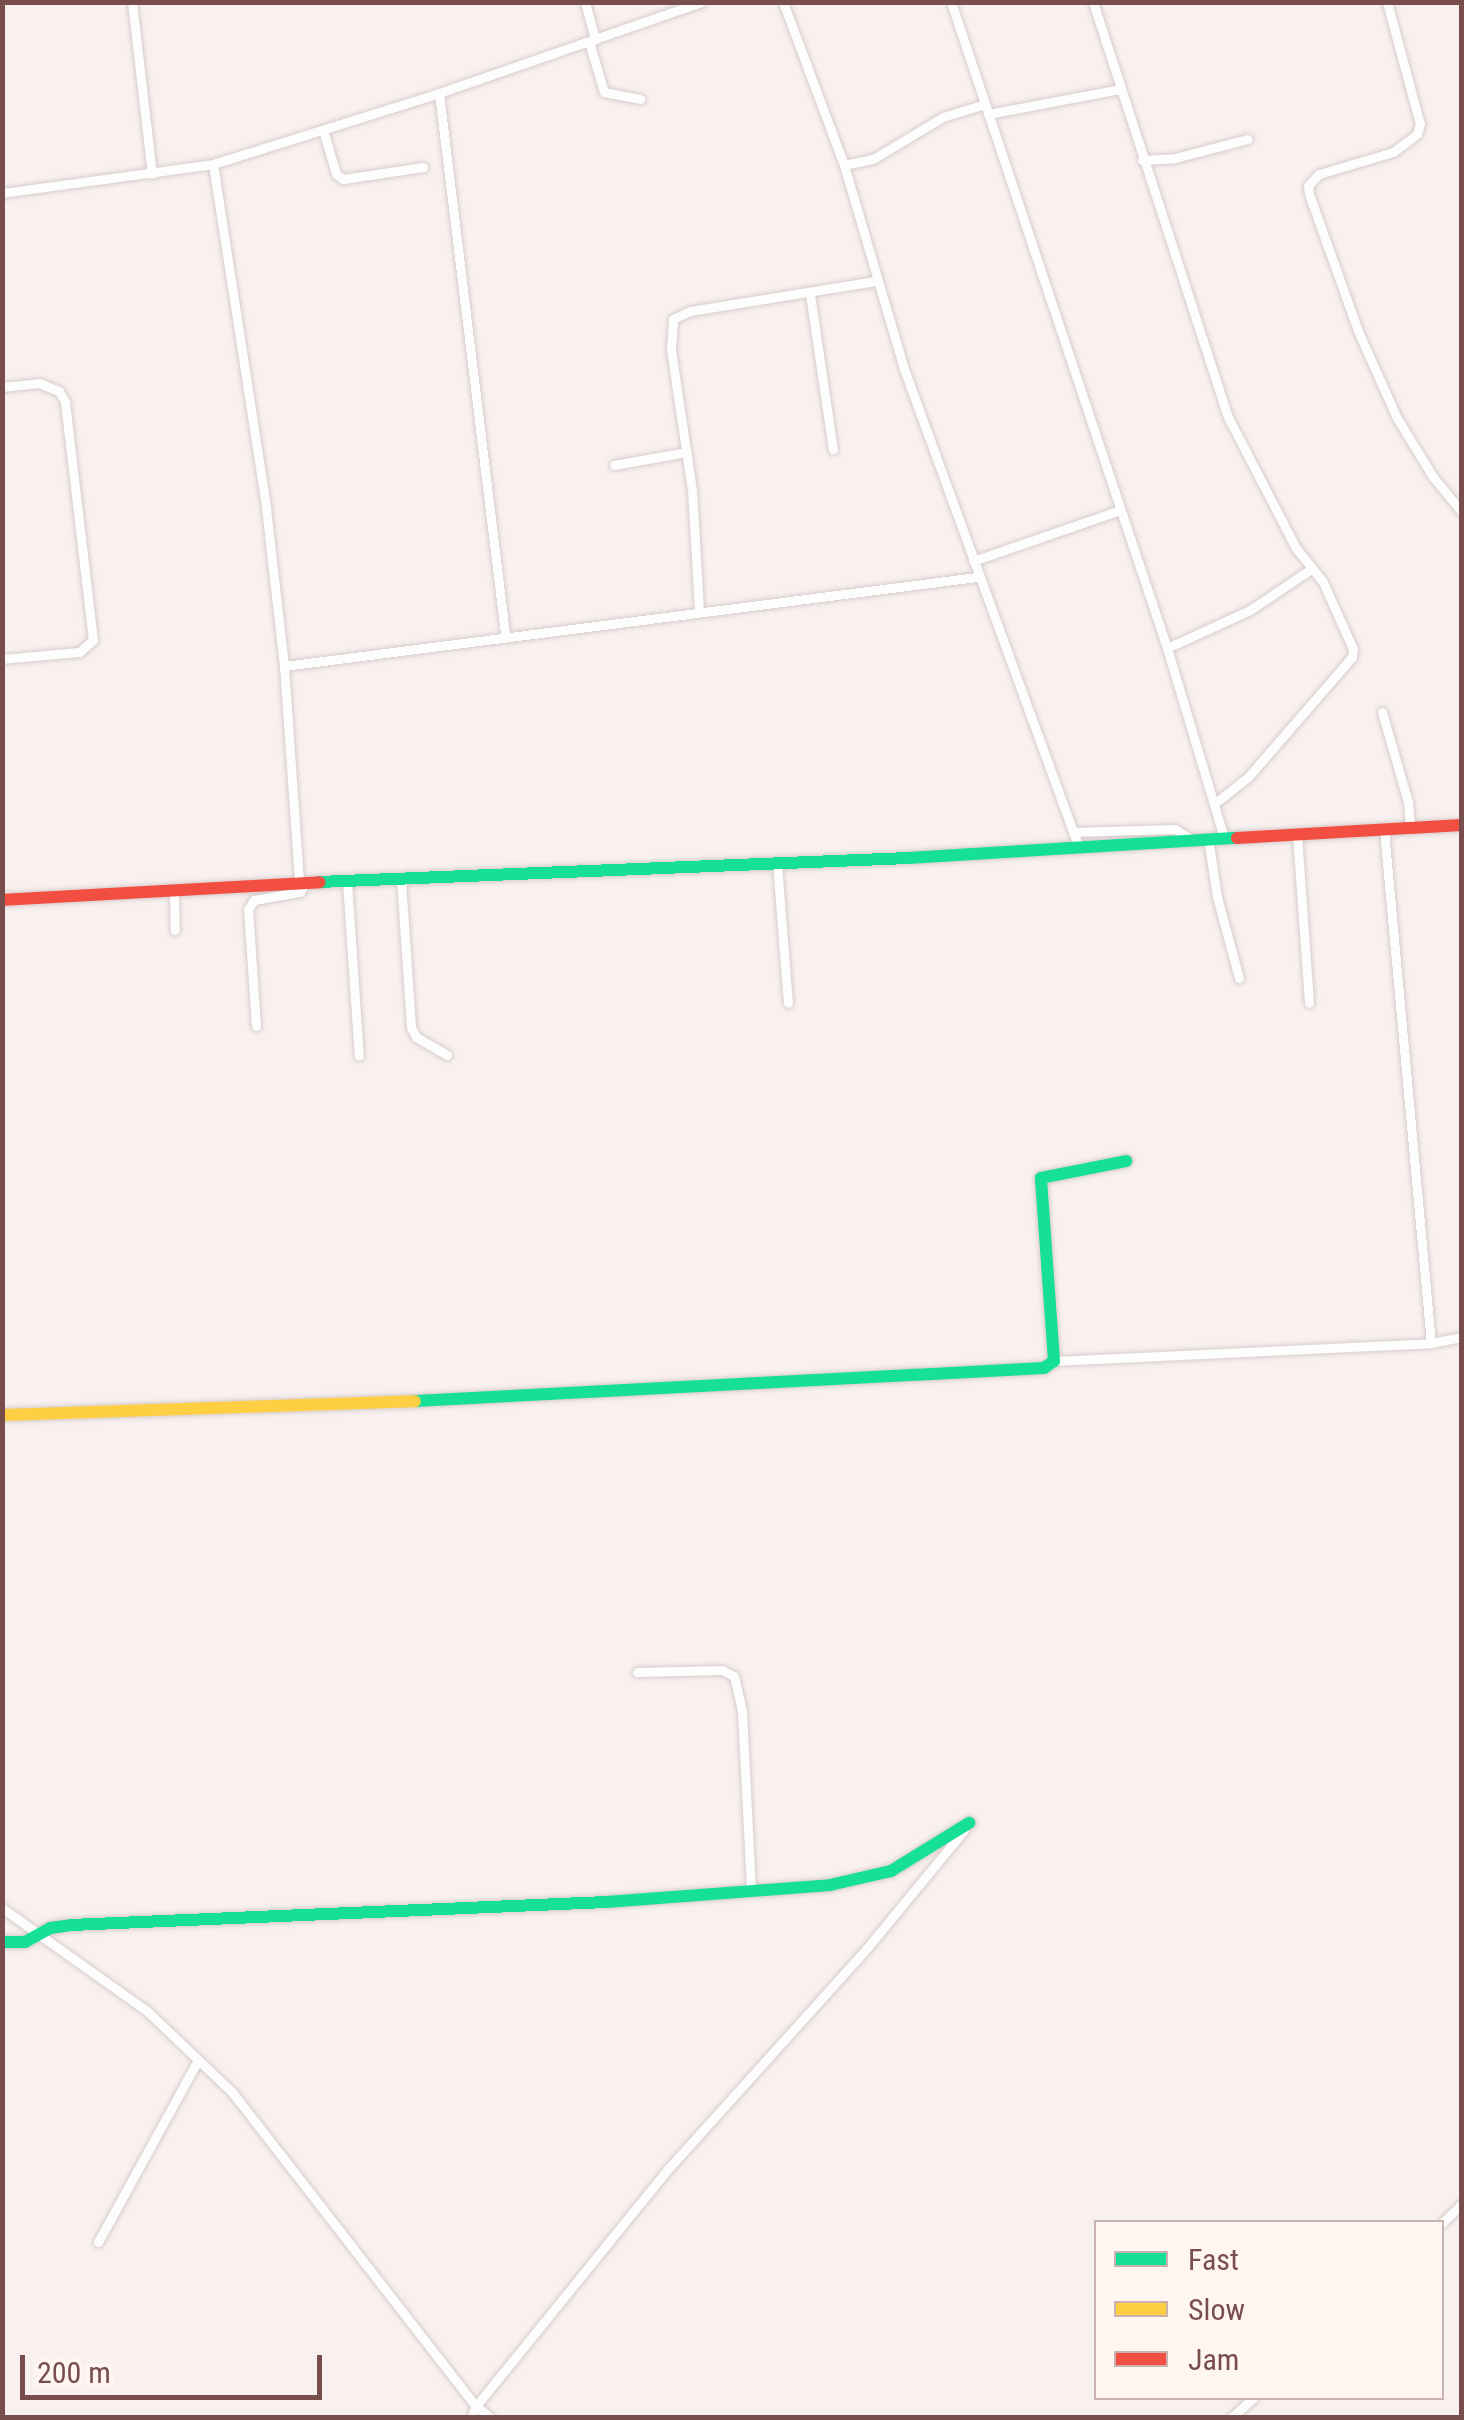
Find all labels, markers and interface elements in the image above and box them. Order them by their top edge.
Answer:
legend [1094,2220,1444,2400]
text: Fast [1188,2242,1239,2277]
text: Slow [1188,2292,1245,2327]
scale bar [25,2335,328,2397]
text: Jam [1188,2342,1239,2377]
text: 200 m [37,2355,111,2390]

